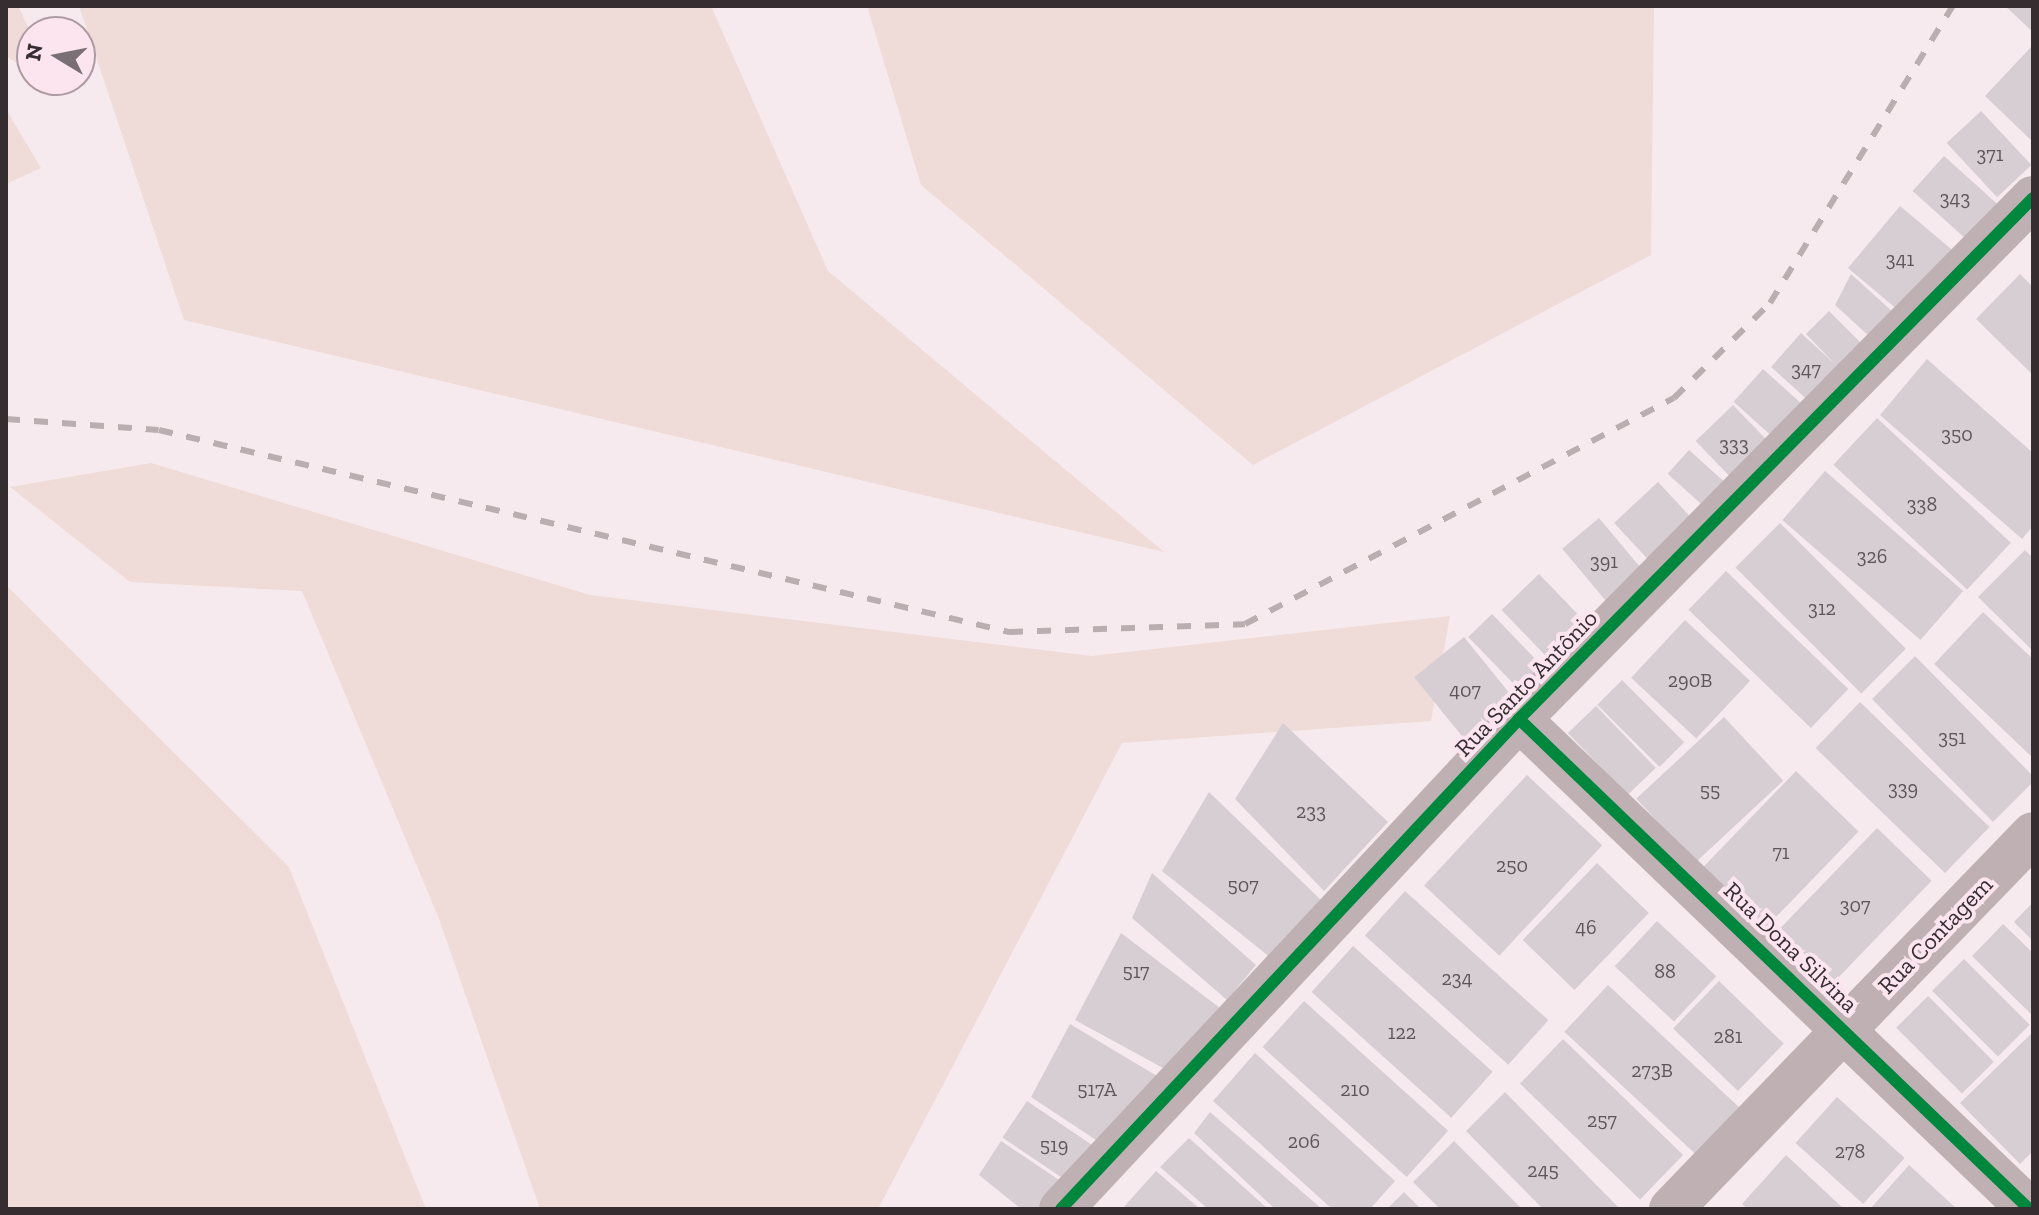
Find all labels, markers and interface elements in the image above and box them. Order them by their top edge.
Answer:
north arrow [16,16,96,96]
text: N [19,42,49,63]
house number: 371 [1977,142,2003,166]
house number: 343 [1940,186,1970,210]
house number: 341 [1886,247,1914,271]
house number: 347 [1791,357,1821,381]
house number: 350 [1941,422,1973,446]
house number: 333 [1719,432,1749,456]
house number: 338 [1907,492,1937,516]
house number: 326 [1857,544,1887,568]
house number: 391 [1590,549,1618,573]
house number: 312 [1808,596,1836,620]
street label: Rua Santo Antônio [1448,603,1604,763]
house number: 290B [1668,668,1712,692]
house number: 407 [1449,678,1481,702]
house number: 351 [1938,725,1966,749]
house number: 339 [1888,776,1918,800]
house number: 55 [1700,778,1720,802]
house number: 233 [1296,799,1326,823]
house number: 71 [1772,840,1790,864]
house number: 250 [1496,853,1528,877]
street label: Rua Contagem [1872,870,1998,1000]
house number: 507 [1227,873,1259,897]
street label: Rua Dona Silvina [1718,876,1864,1018]
house number: 307 [1840,893,1870,917]
house number: 46 [1575,915,1597,939]
house number: 517 [1122,959,1150,983]
house number: 88 [1654,959,1676,983]
house number: 234 [1442,966,1472,990]
house number: 122 [1388,1020,1416,1044]
house number: 281 [1714,1024,1742,1048]
house number: 273B [1631,1058,1673,1082]
house number: 517A [1077,1077,1117,1101]
house number: 210 [1340,1077,1370,1101]
house number: 257 [1587,1108,1617,1132]
house number: 206 [1288,1129,1320,1153]
house number: 519 [1040,1133,1068,1157]
house number: 278 [1835,1139,1865,1163]
house number: 245 [1527,1158,1559,1182]

